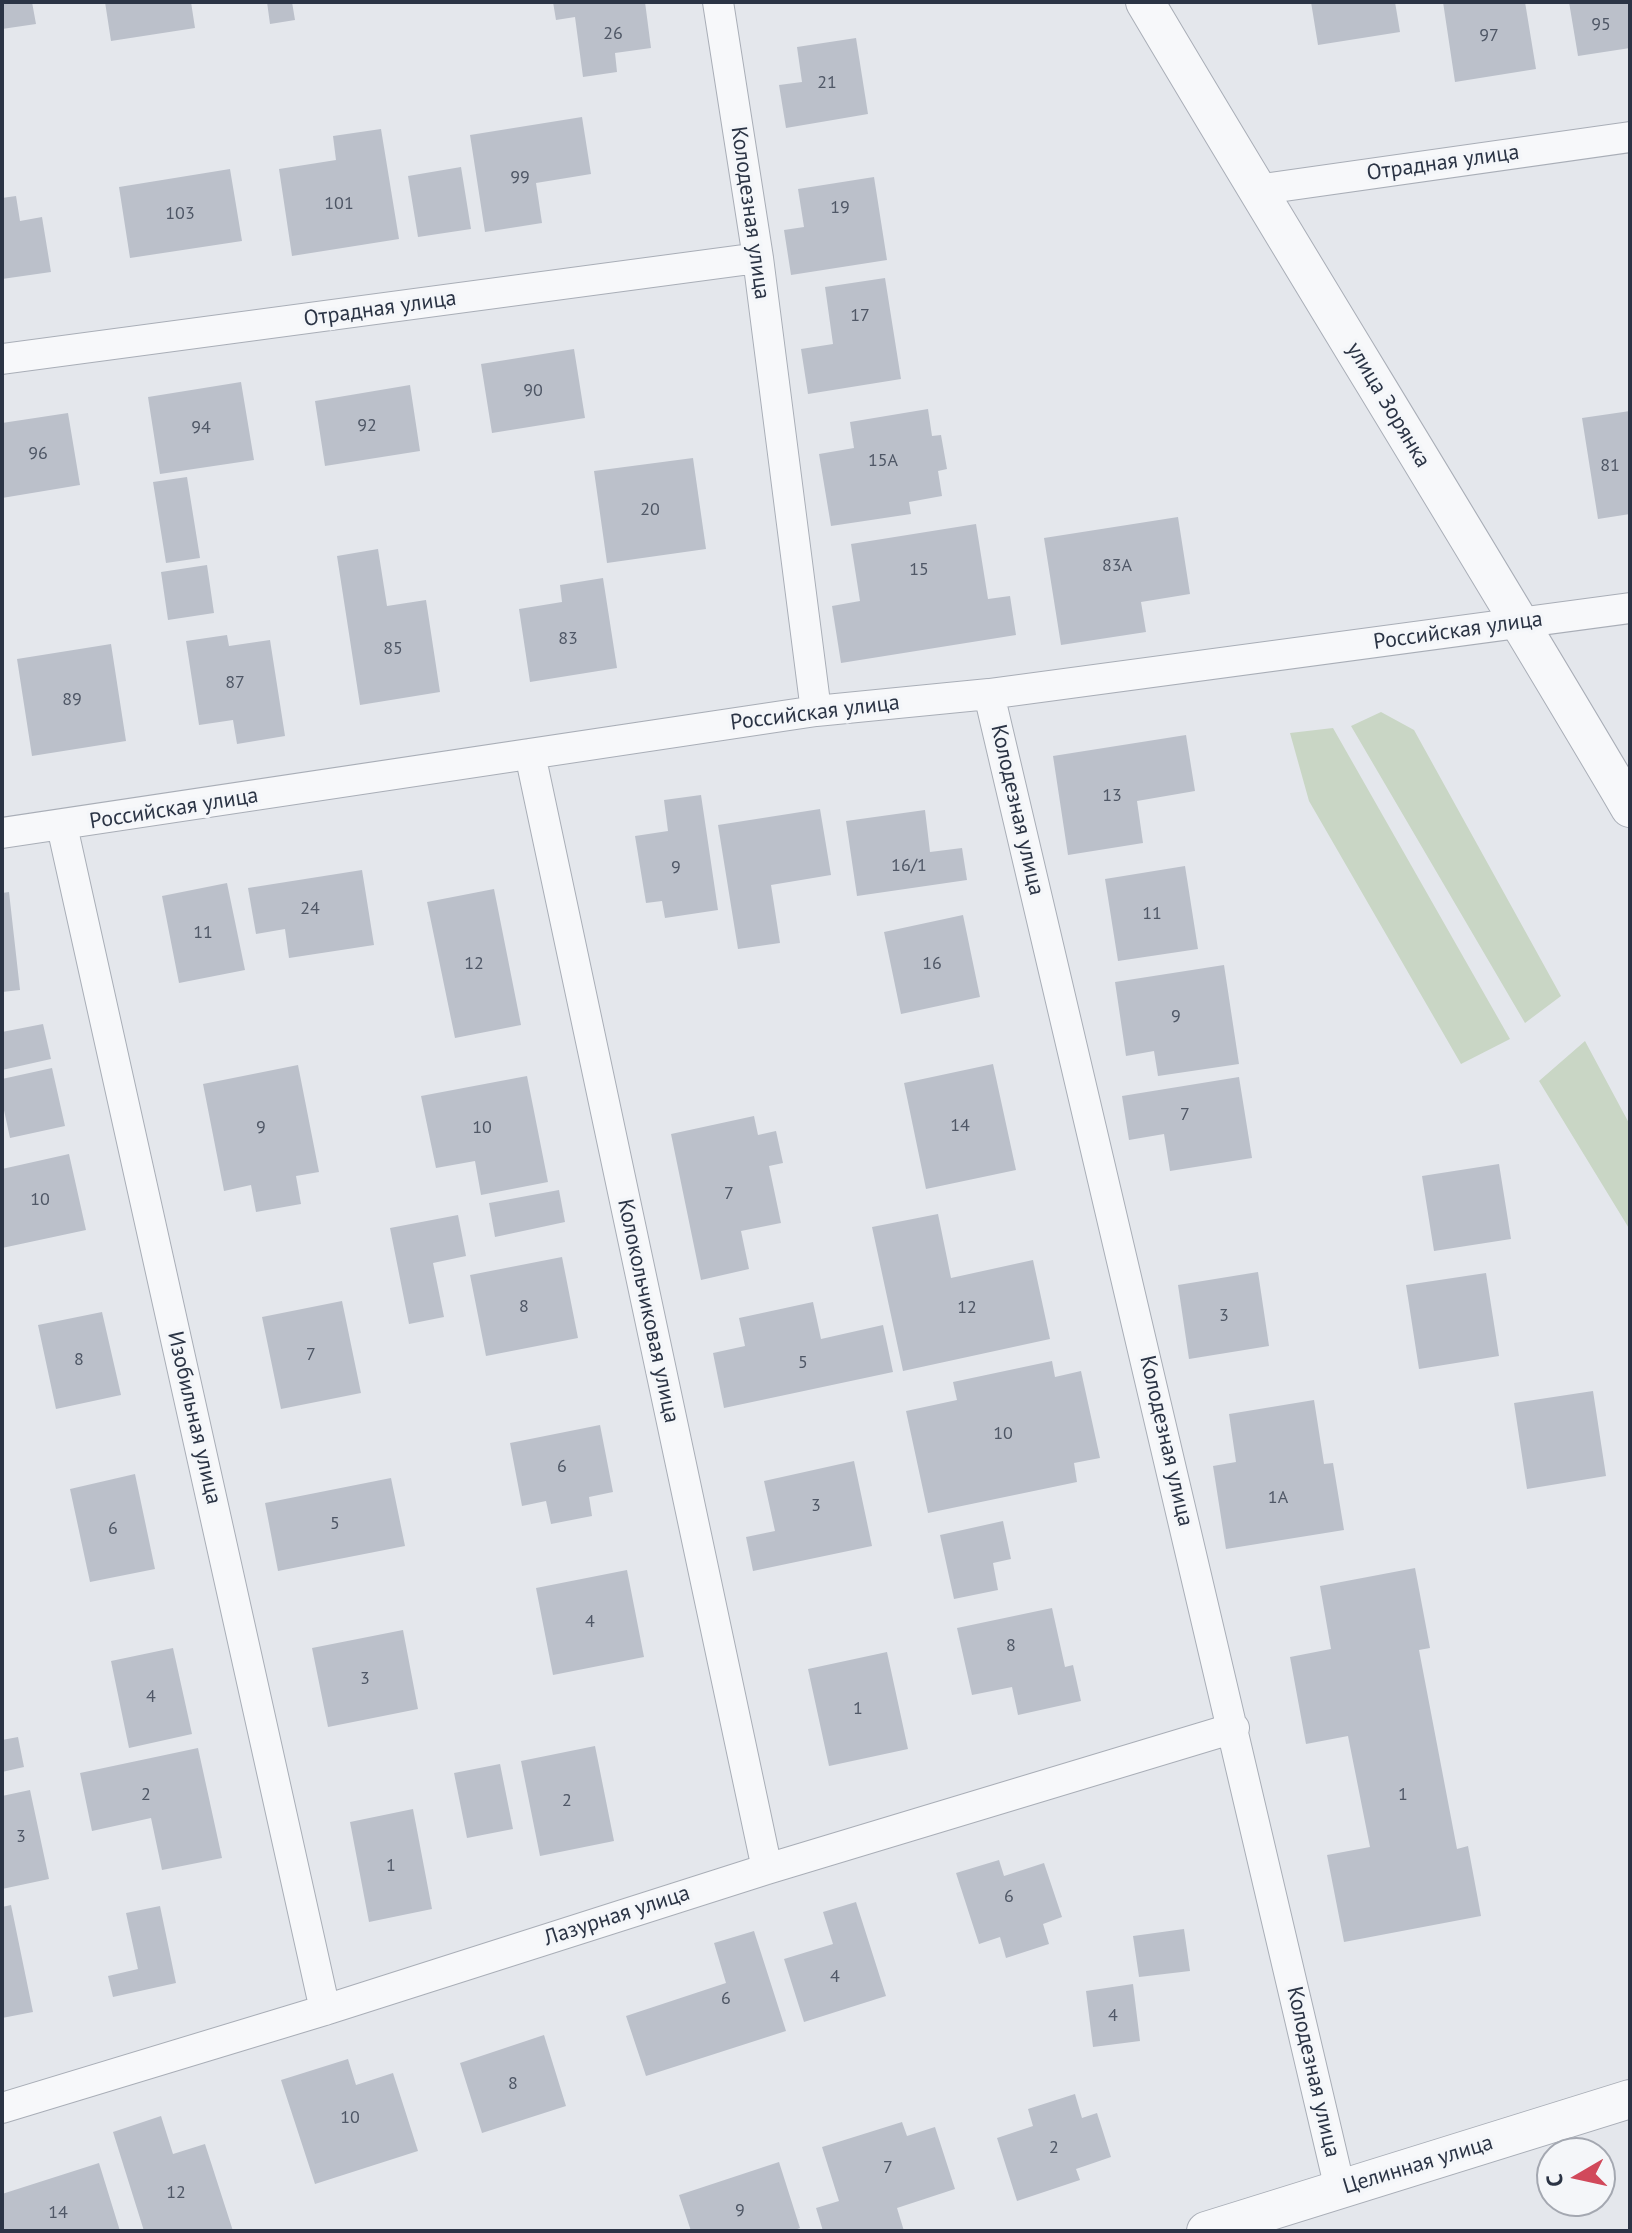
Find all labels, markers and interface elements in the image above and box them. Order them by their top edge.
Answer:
house number: 95 [1591,14,1611,36]
house number: 26 [603,23,623,45]
house number: 97 [1479,25,1499,47]
house number: 21 [817,72,837,94]
street label: Колодезная улица [725,125,775,301]
street label: Отрадная улица [1365,139,1521,187]
house number: 99 [510,167,530,189]
house number: 101 [324,193,354,215]
house number: 19 [830,197,850,219]
house number: 103 [165,203,195,225]
street label: Отрадная улица [302,285,458,333]
house number: 17 [850,305,870,327]
street label: улица Зорянка [1340,338,1436,472]
house number: 90 [523,380,543,402]
house number: 92 [357,415,377,437]
house number: 94 [191,417,211,439]
house number: 96 [28,443,48,465]
house number: 15А [868,450,898,472]
house number: 81 [1600,455,1620,477]
house number: 20 [640,499,660,521]
house number: 83А [1102,555,1132,577]
house number: 15 [909,559,929,581]
street label: Российская улица [1372,606,1544,656]
house number: 83 [558,628,578,650]
house number: 85 [383,638,403,660]
house number: 87 [225,672,245,694]
house number: 89 [62,689,82,711]
street label: Российская улица [729,690,901,736]
street label: Колодезная улица [985,722,1049,898]
street label: Российская улица [88,783,260,835]
house number: 13 [1102,785,1122,807]
house number: 16/1 [891,855,927,877]
house number: 9 [671,857,681,879]
house number: 24 [300,898,320,920]
house number: 11 [1142,903,1162,925]
house number: 11 [193,922,213,944]
house number: 12 [464,953,484,975]
house number: 16 [922,953,942,975]
house number: 9 [1171,1006,1181,1028]
house number: 7 [1180,1104,1190,1126]
house number: 14 [950,1115,970,1137]
house number: 9 [256,1117,266,1139]
house number: 10 [472,1117,492,1139]
house number: 7 [724,1183,734,1205]
house number: 10 [30,1189,50,1211]
street label: Колокольчиковая улица [611,1197,685,1425]
house number: 8 [519,1296,529,1318]
house number: 12 [957,1297,977,1319]
house number: 3 [1219,1305,1229,1327]
street label: Изобильная улица [161,1329,227,1507]
house number: 7 [306,1344,316,1366]
house number: 8 [74,1349,84,1371]
house number: 5 [798,1352,808,1374]
street label: Колодезная улица [1134,1353,1198,1529]
house number: 10 [993,1423,1013,1445]
house number: 6 [557,1456,567,1478]
house number: 1А [1268,1487,1288,1509]
house number: 3 [811,1495,821,1517]
house number: 5 [330,1513,340,1535]
house number: 6 [108,1518,118,1540]
house number: 4 [585,1611,595,1633]
house number: 8 [1006,1635,1016,1657]
house number: 3 [360,1668,370,1690]
house number: 4 [146,1686,156,1708]
house number: 1 [853,1698,863,1720]
house number: 2 [141,1784,151,1806]
house number: 1 [1398,1784,1408,1806]
house number: 2 [562,1790,572,1812]
house number: 3 [16,1826,26,1848]
house number: 1 [386,1855,396,1877]
street label: Лазурная улица [541,1880,693,1952]
house number: 6 [1004,1886,1014,1908]
house number: 4 [830,1966,840,1988]
street label: Колодезная улица [1281,1984,1345,2160]
house number: 6 [721,1988,731,2010]
house number: 4 [1108,2005,1118,2027]
house number: 8 [508,2073,518,2095]
house number: 10 [340,2107,360,2129]
street label: Целинная улица [1340,2130,1496,2200]
house number: 2 [1049,2137,1059,2159]
north arrow [1536,2137,1616,2217]
house number: 7 [883,2157,893,2179]
text: С [1539,2172,1569,2189]
house number: 12 [166,2182,186,2204]
house number: 9 [735,2200,745,2222]
house number: 14 [48,2202,68,2224]

